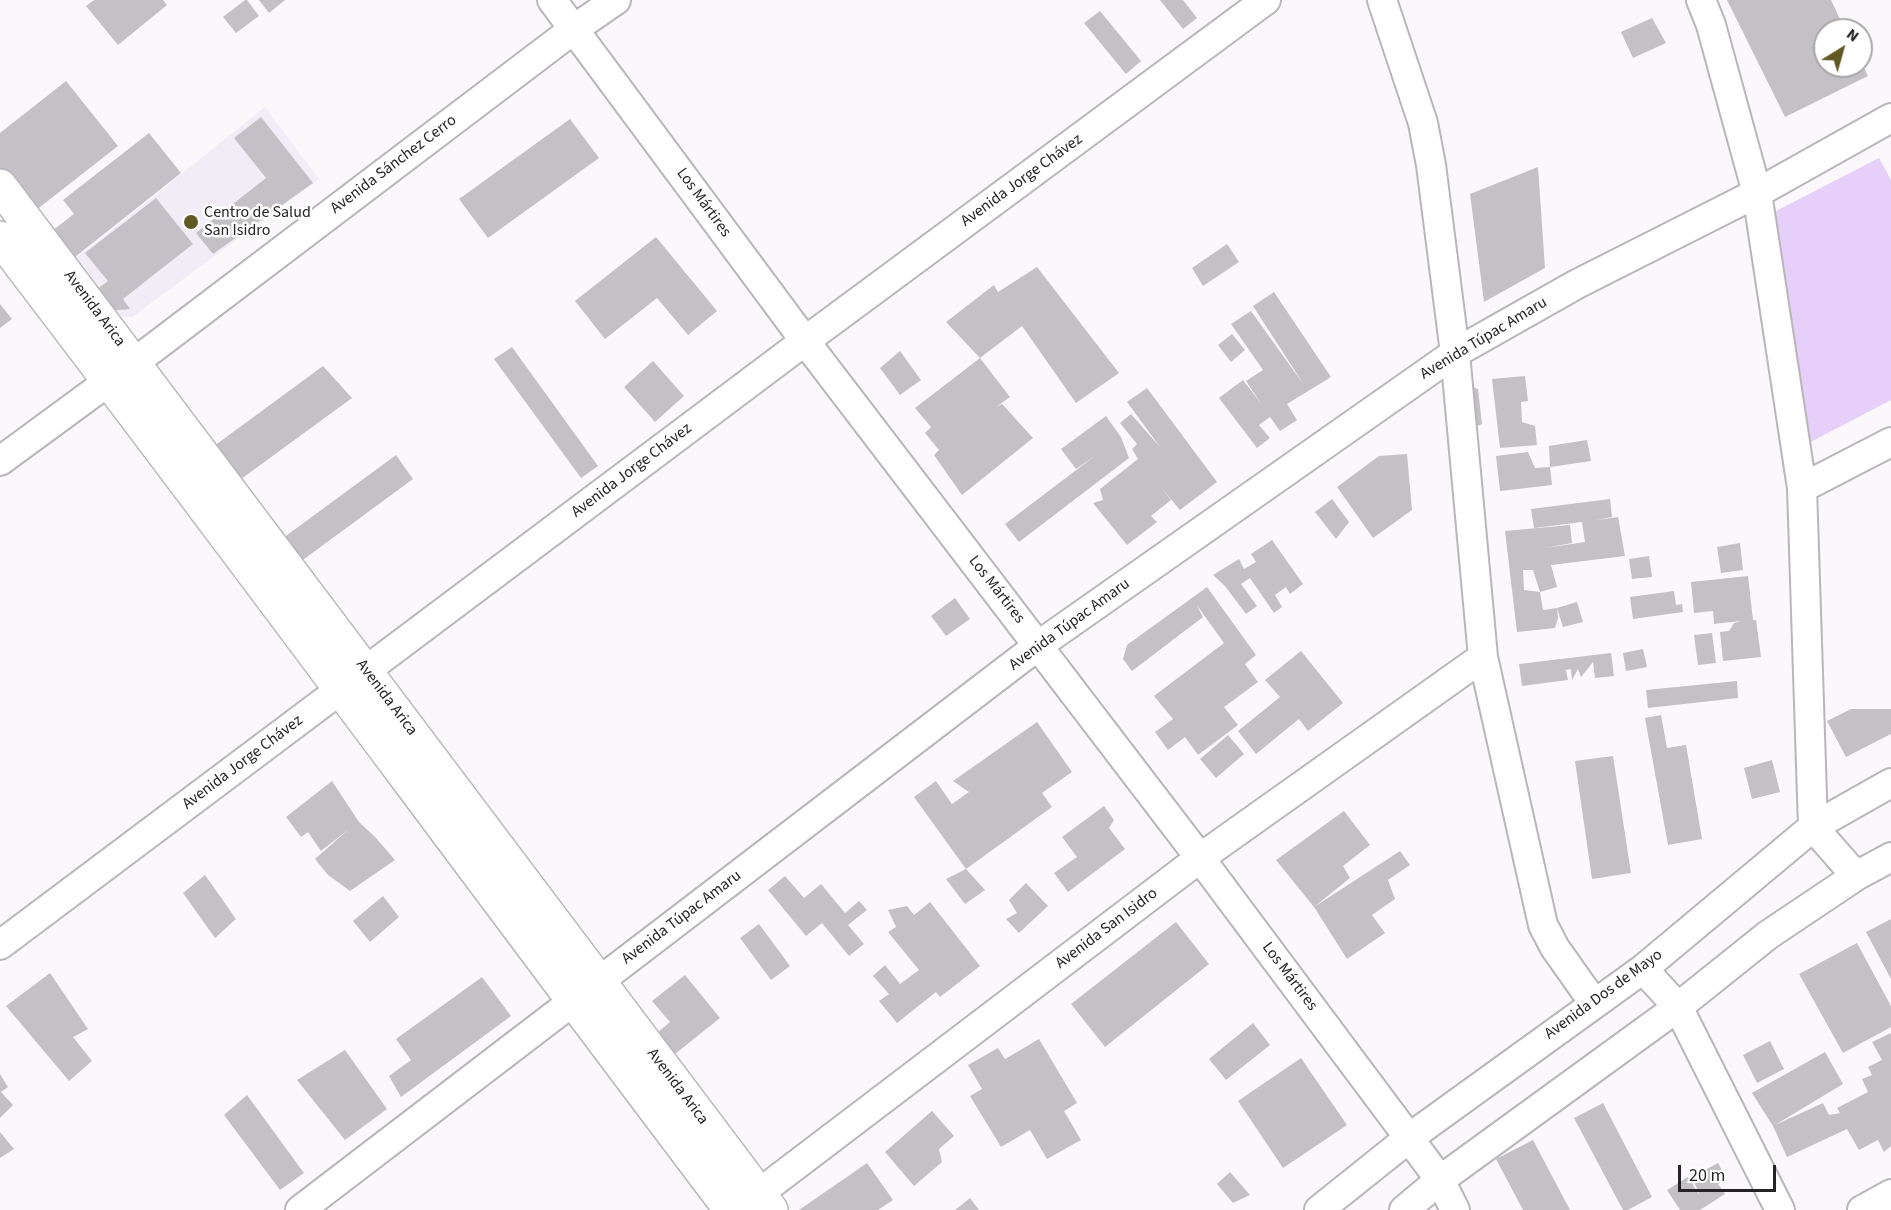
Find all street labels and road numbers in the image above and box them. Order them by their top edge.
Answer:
street label: Avenida Sánchez Cerro [327,111,461,219]
street label: Avenida Jorge Chávez [957,130,1087,232]
street label: Los Mártires [672,165,734,241]
street label: Avenida Arica [59,267,129,351]
street label: Avenida Túpac Amaru [1417,293,1551,385]
street label: Avenida Jorge Chávez [568,420,696,522]
street label: Los Mártires [964,552,1028,628]
street label: Avenida Túpac Amaru [1006,575,1134,675]
street label: Avenida Arica [351,656,421,740]
street label: Avenida Jorge Chávez [179,712,307,814]
street label: Avenida Túpac Amaru [618,867,746,969]
street label: Avenida San Isidro [1052,884,1162,974]
street label: Los Mártires [1257,939,1321,1015]
street label: Avenida Dos de Mayo [1541,946,1667,1044]
street label: Avenida Arica [642,1045,712,1129]

